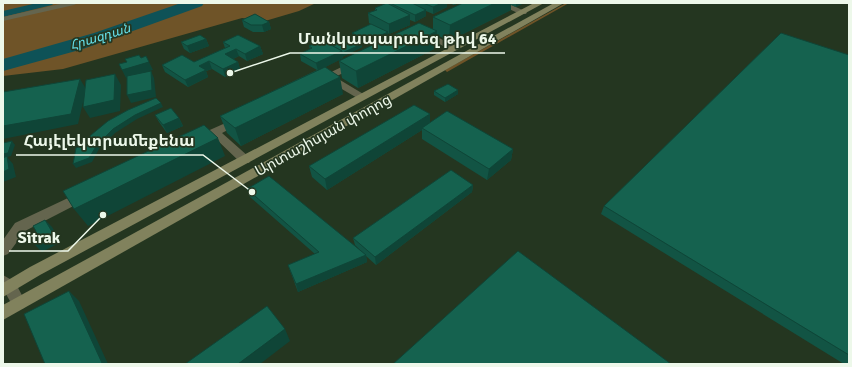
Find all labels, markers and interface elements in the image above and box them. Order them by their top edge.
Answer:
water label: Հրազդան [68,20,134,54]
callout: Մանկապարտեզ թիվ 64 [290,25,505,53]
text: Մանկապարտեզ թիվ 64 [298,29,497,49]
street label: Արտաշիսյան փողոց [252,90,394,180]
callout: Հայէլեկտրամեքենա [16,127,203,155]
text: Հայէլեկտրամեքենա [24,131,195,151]
callout: Sitrak [9,223,68,251]
text: Sitrak [18,228,61,248]

